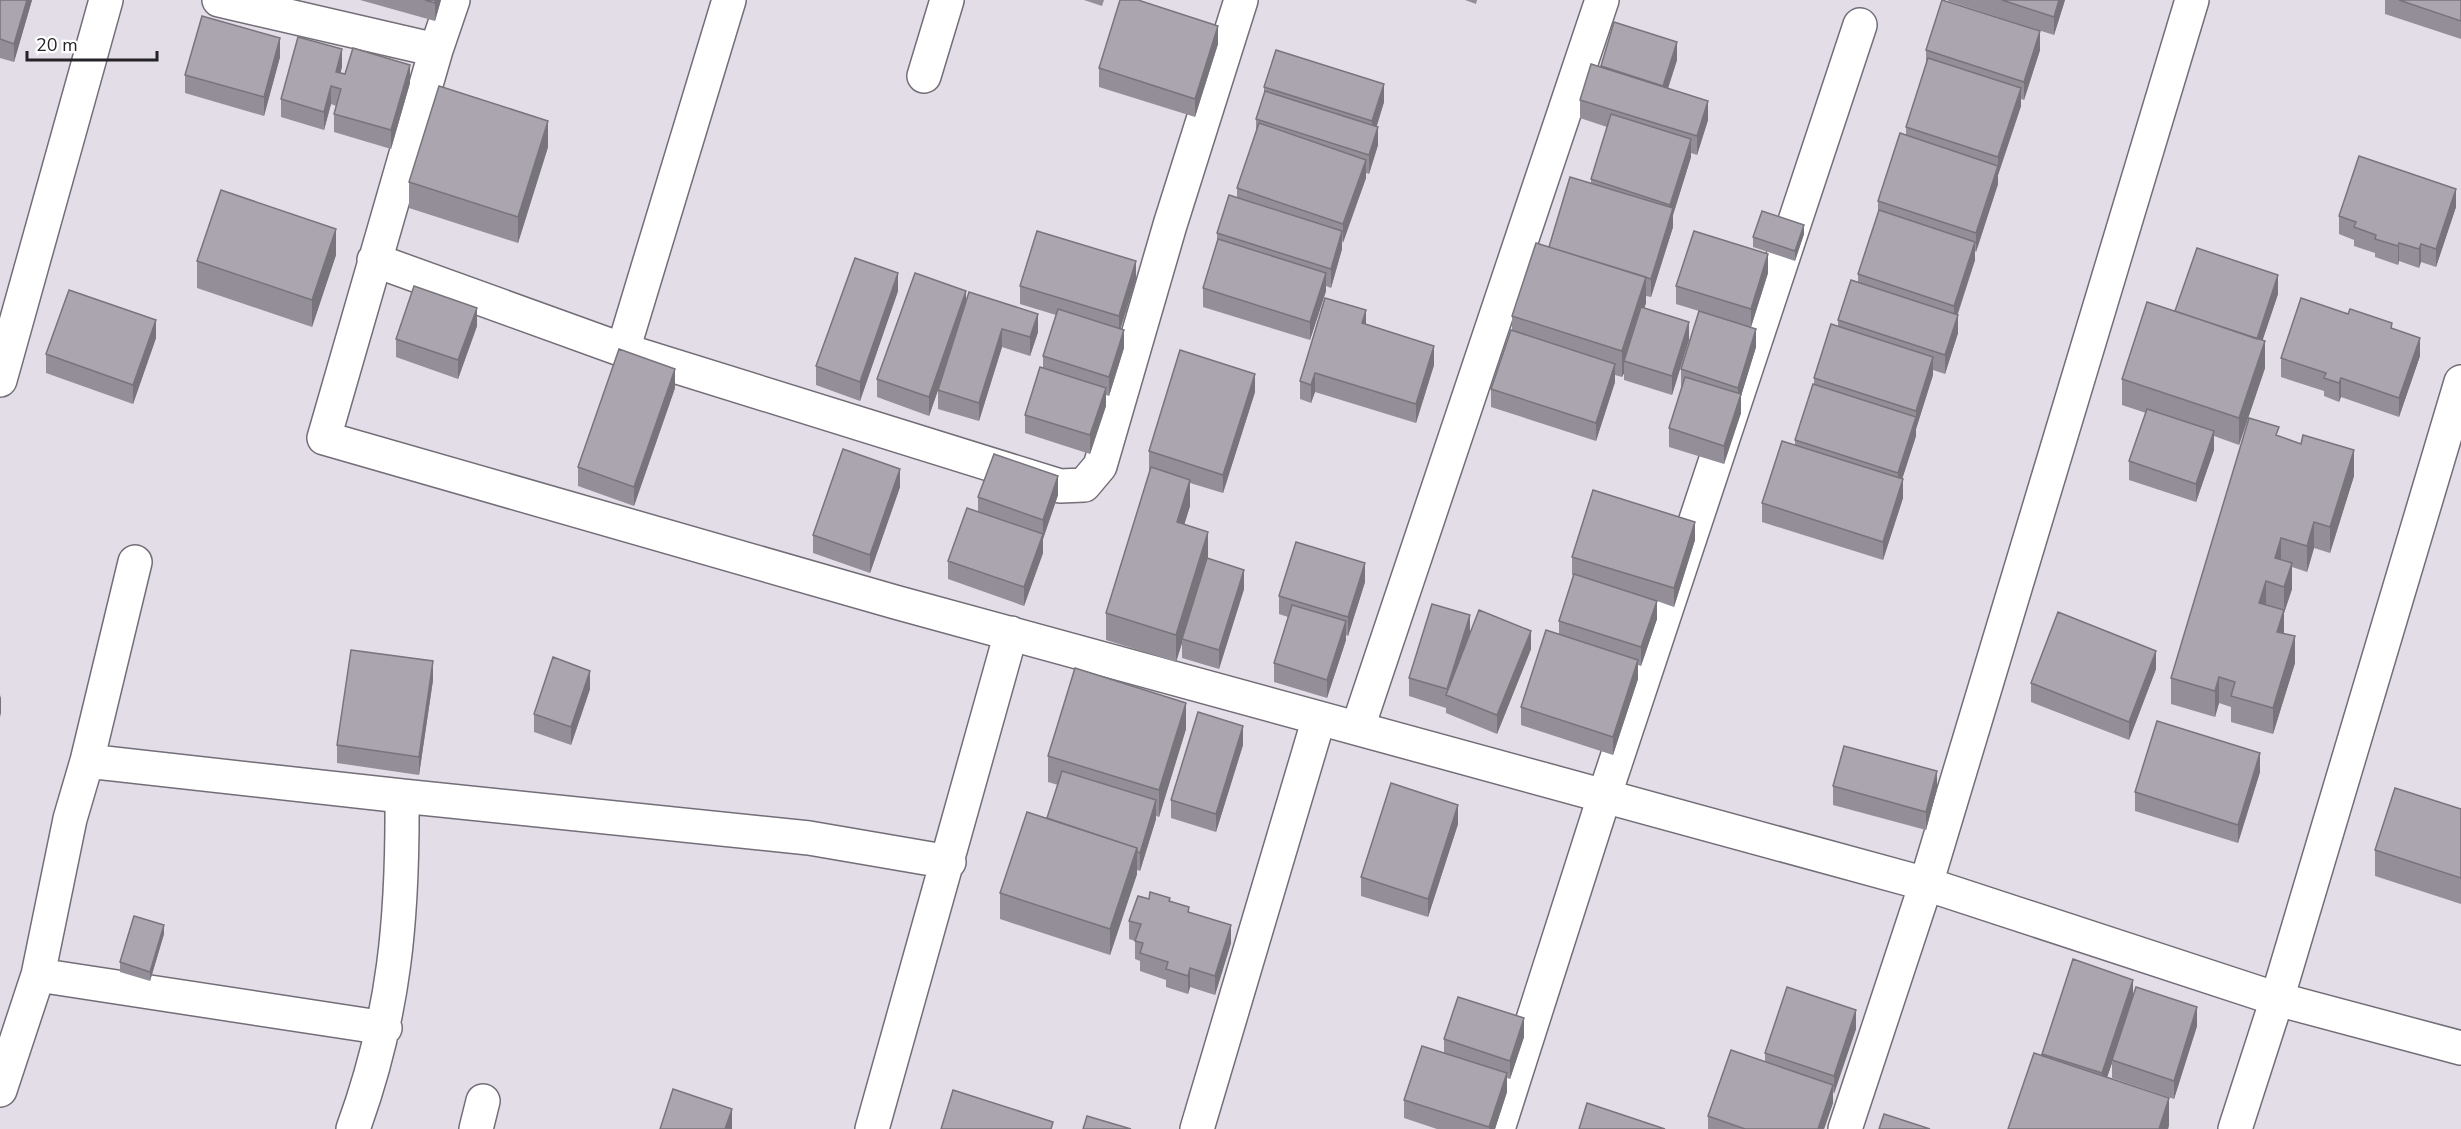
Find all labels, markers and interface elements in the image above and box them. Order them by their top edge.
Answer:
scale bar [27,24,158,62]
text: 20 m [36,33,78,57]

